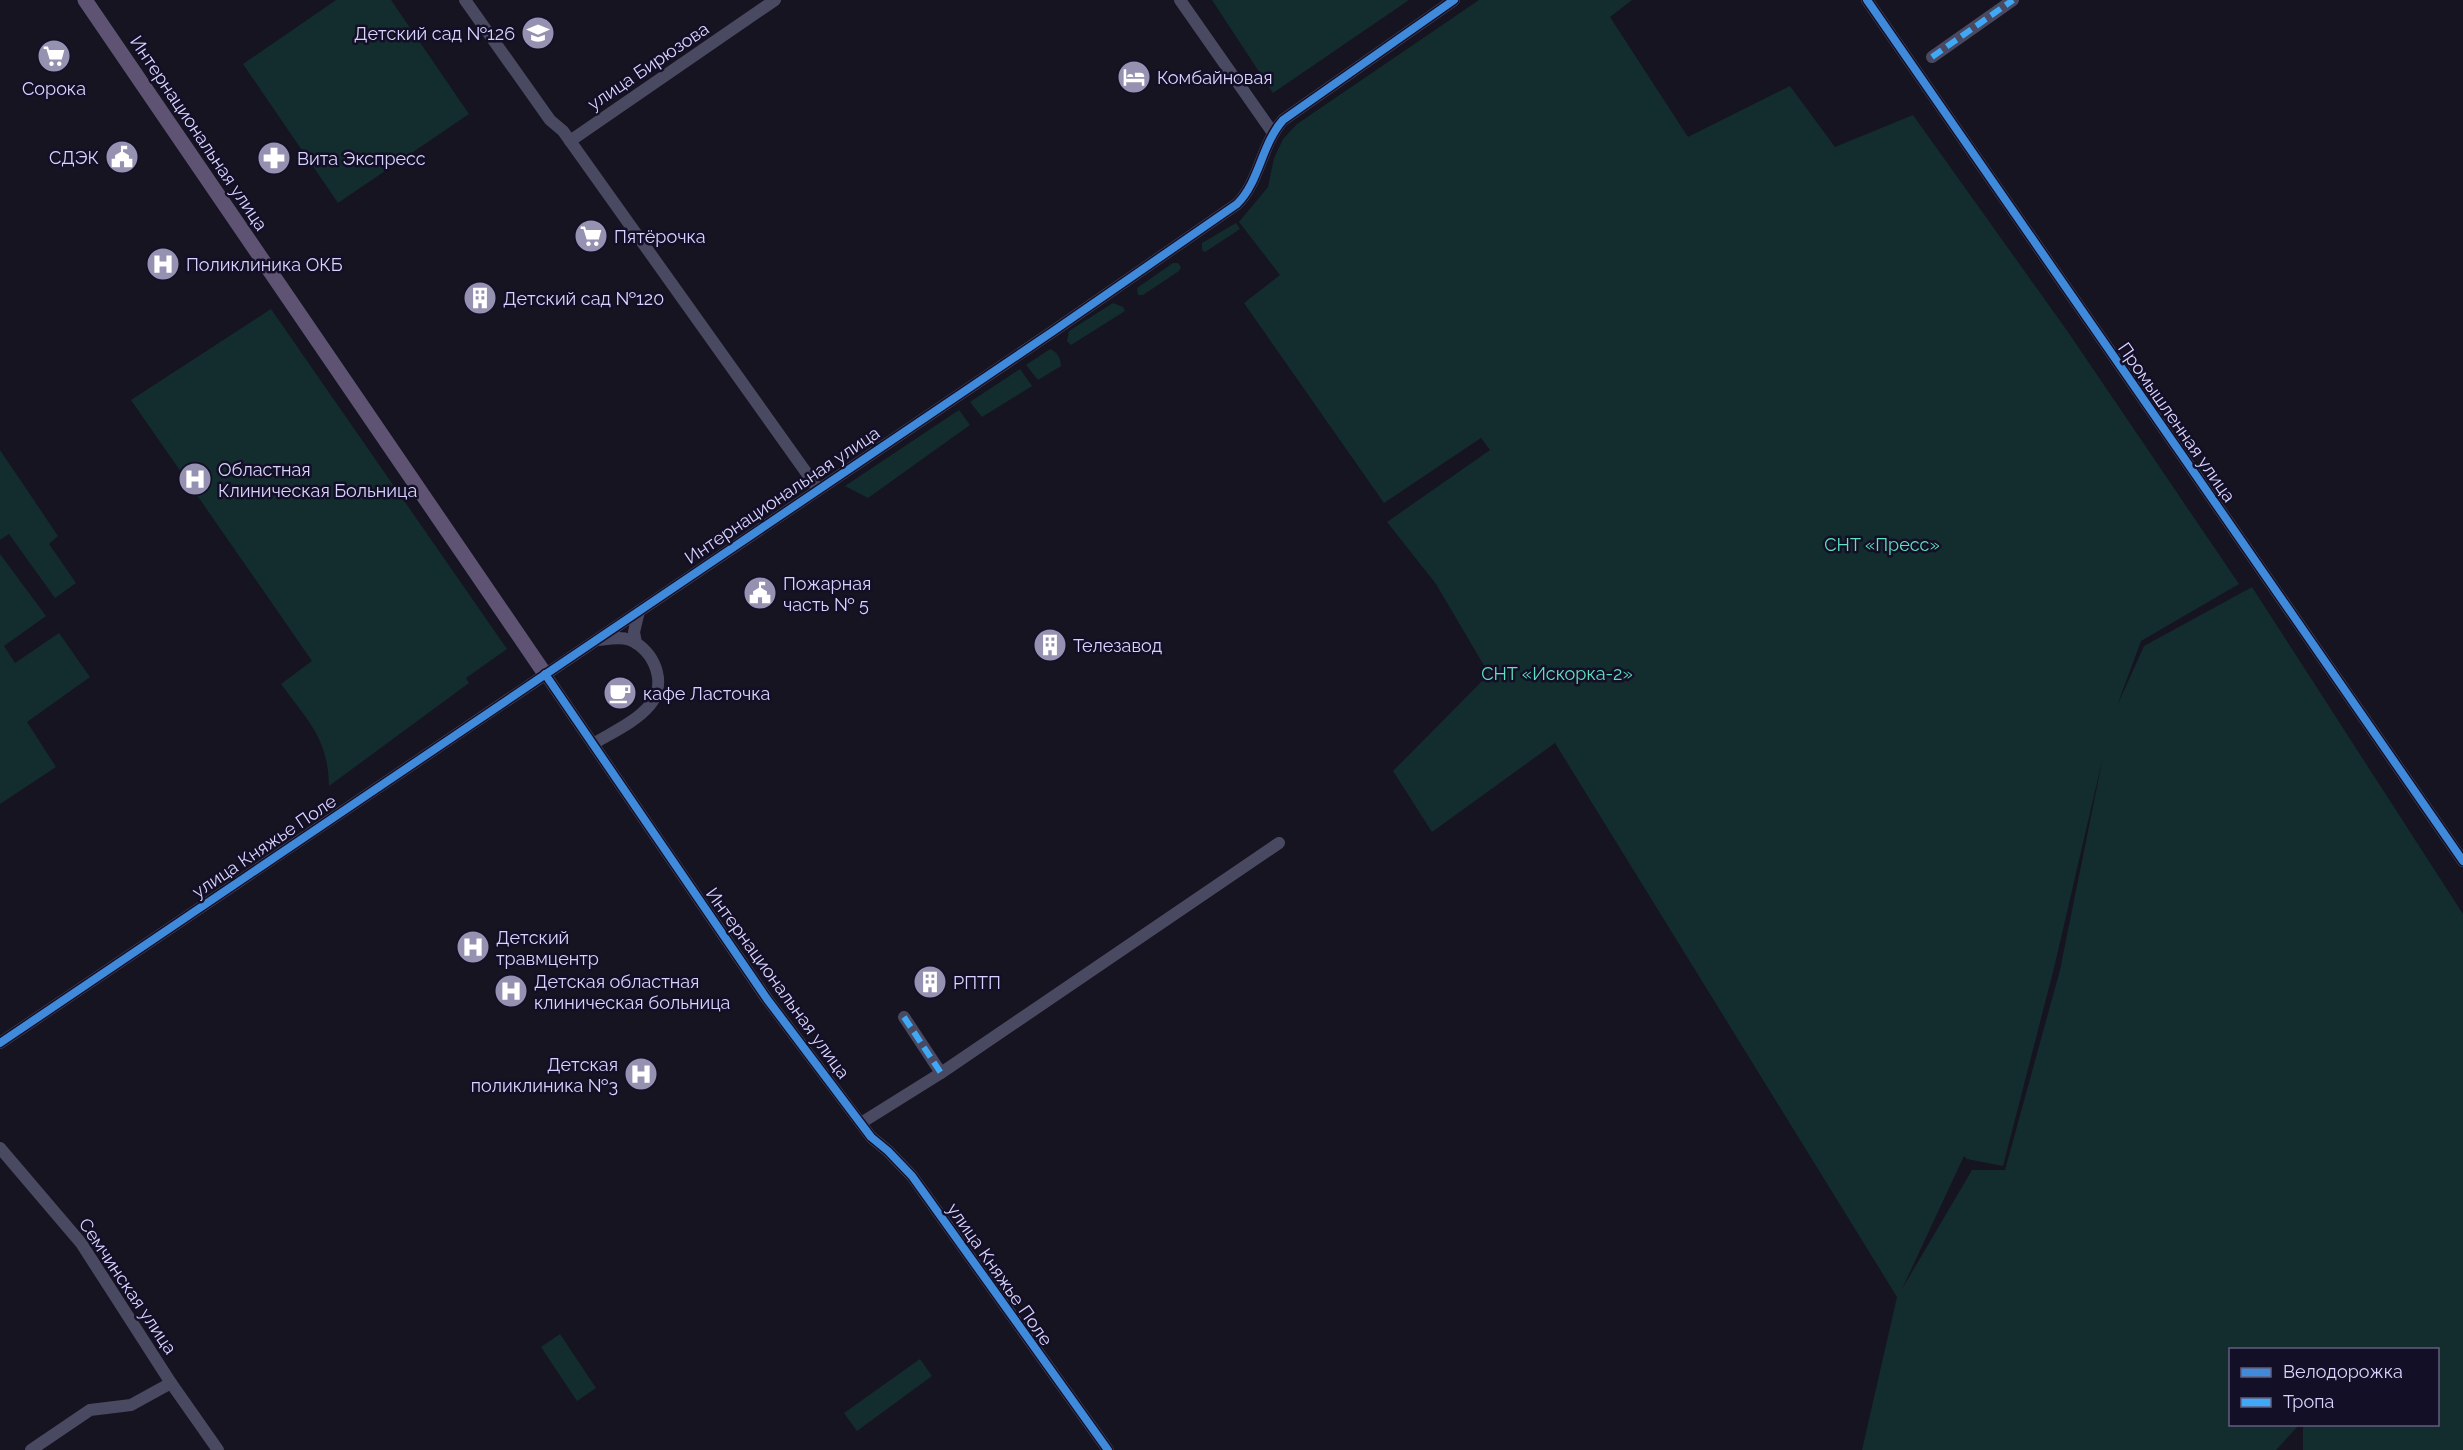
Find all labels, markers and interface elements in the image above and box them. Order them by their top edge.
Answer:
school or university icon: Детский сад №126 [520,15,556,51]
street label: улица Бирюзова [583,18,713,114]
place label: Детский сад №126 [354,23,515,44]
street label: Интернациональная улица [126,32,272,234]
supermarket icon: Сорока [36,38,72,74]
hotel icon: Комбайновая [1116,59,1152,95]
place label: Комбайновая [1157,67,1273,88]
place label: Сорока [22,78,86,99]
public building icon: СДЭК [104,139,140,175]
pharmacy icon: Вита Экспресс [256,140,292,176]
place label: СДЭК [49,147,99,168]
place label: Вита Экспресс [297,148,426,169]
supermarket icon: Пятёрочка [573,218,609,254]
place label: Пятёрочка [614,226,706,247]
hospital icon: Поликлиника ОКБ [145,246,181,282]
place label: Поликлиника ОКБ [186,254,343,275]
building icon: Детский сад №120 [462,280,498,316]
place label: Детский сад №120 [503,288,664,309]
street label: Промышленная улица [2114,338,2240,506]
street label: Интернациональная улица [681,422,883,568]
place label: Областная Клиническая Больница [218,459,417,501]
hospital icon: Областная Клиническая Больница [177,461,213,497]
park label: СНТ «Пресс» [1824,534,1940,555]
place label: Пожарная часть № 5 [783,573,871,615]
public building icon: Пожарная часть № 5 [742,575,778,611]
building icon: Телезавод [1032,627,1068,663]
place label: Телезавод [1073,635,1162,656]
park label: СНТ «Искорка-2» [1481,663,1633,684]
cafe icon: кафе Ласточка [602,675,638,711]
place label: кафе Ласточка [643,683,770,704]
street label: улица Княжье Поле [188,790,340,902]
street label: Интернациональная улица [702,884,854,1082]
place label: Детский травмцентр [496,927,599,969]
hospital icon: Детский травмцентр [455,929,491,965]
building icon: РПТП [912,964,948,1000]
place label: Детская областная клиническая больница [534,971,730,1013]
place label: РПТП [953,972,1001,993]
hospital icon: Детская областная клиническая больница [493,973,529,1009]
place label: Детская поликлиника №3 [471,1054,618,1096]
hospital icon: Детская поликлиника №3 [623,1056,659,1092]
street label: улица Княжье Поле [943,1199,1057,1350]
street label: Семчинская улица [75,1214,181,1358]
legend [2229,1348,2439,1426]
text: Велодорожка [2283,1361,2403,1382]
text: Тропа [2283,1391,2334,1412]

